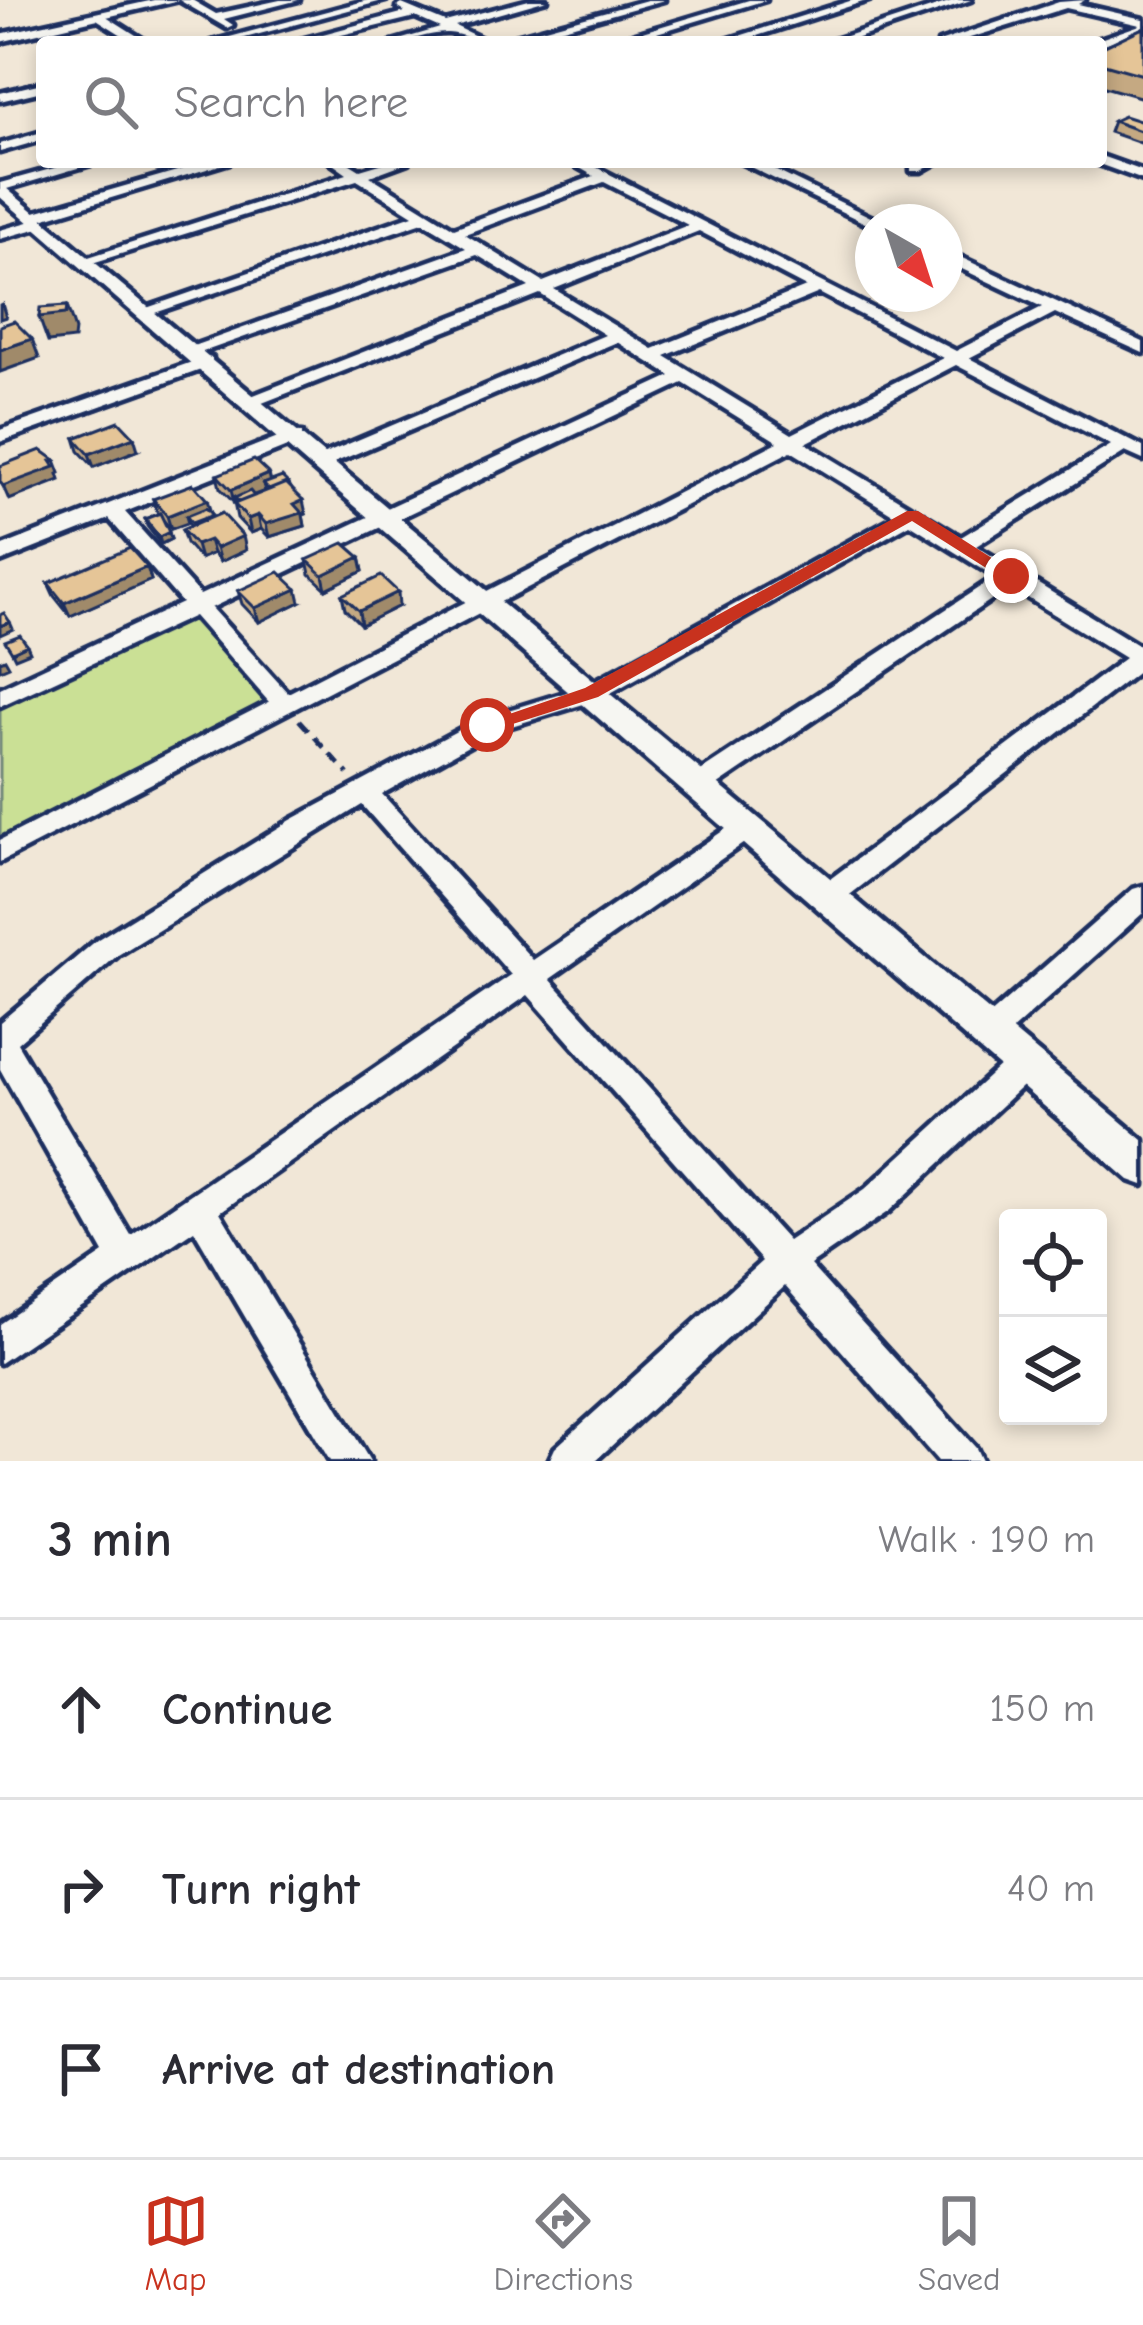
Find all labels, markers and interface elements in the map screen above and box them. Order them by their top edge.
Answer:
search box [36,36,1107,168]
icon: search [78,69,144,135]
text: Search here [174,76,408,128]
north arrow [855,204,963,312]
route end [984,549,1038,603]
route start [460,698,514,752]
map controls [999,1209,1107,1425]
button: locate [999,1209,1107,1317]
button: layers [999,1317,1107,1425]
text: 3 min [48,1510,172,1569]
text: Walk · 190 m [878,1517,1095,1562]
icon: ahead [48,1676,114,1742]
text: Continue [162,1683,332,1735]
text: 150 m [989,1686,1095,1731]
icon: right [48,1856,114,1922]
text: Turn right [162,1863,360,1915]
text: 40 m [1007,1866,1095,1911]
icon: arrive [48,2036,114,2102]
text: Arrive at destination [162,2043,555,2095]
tab: Map [143,2188,209,2298]
tab: Directions [494,2188,633,2298]
tab: Saved [918,2188,1000,2298]

